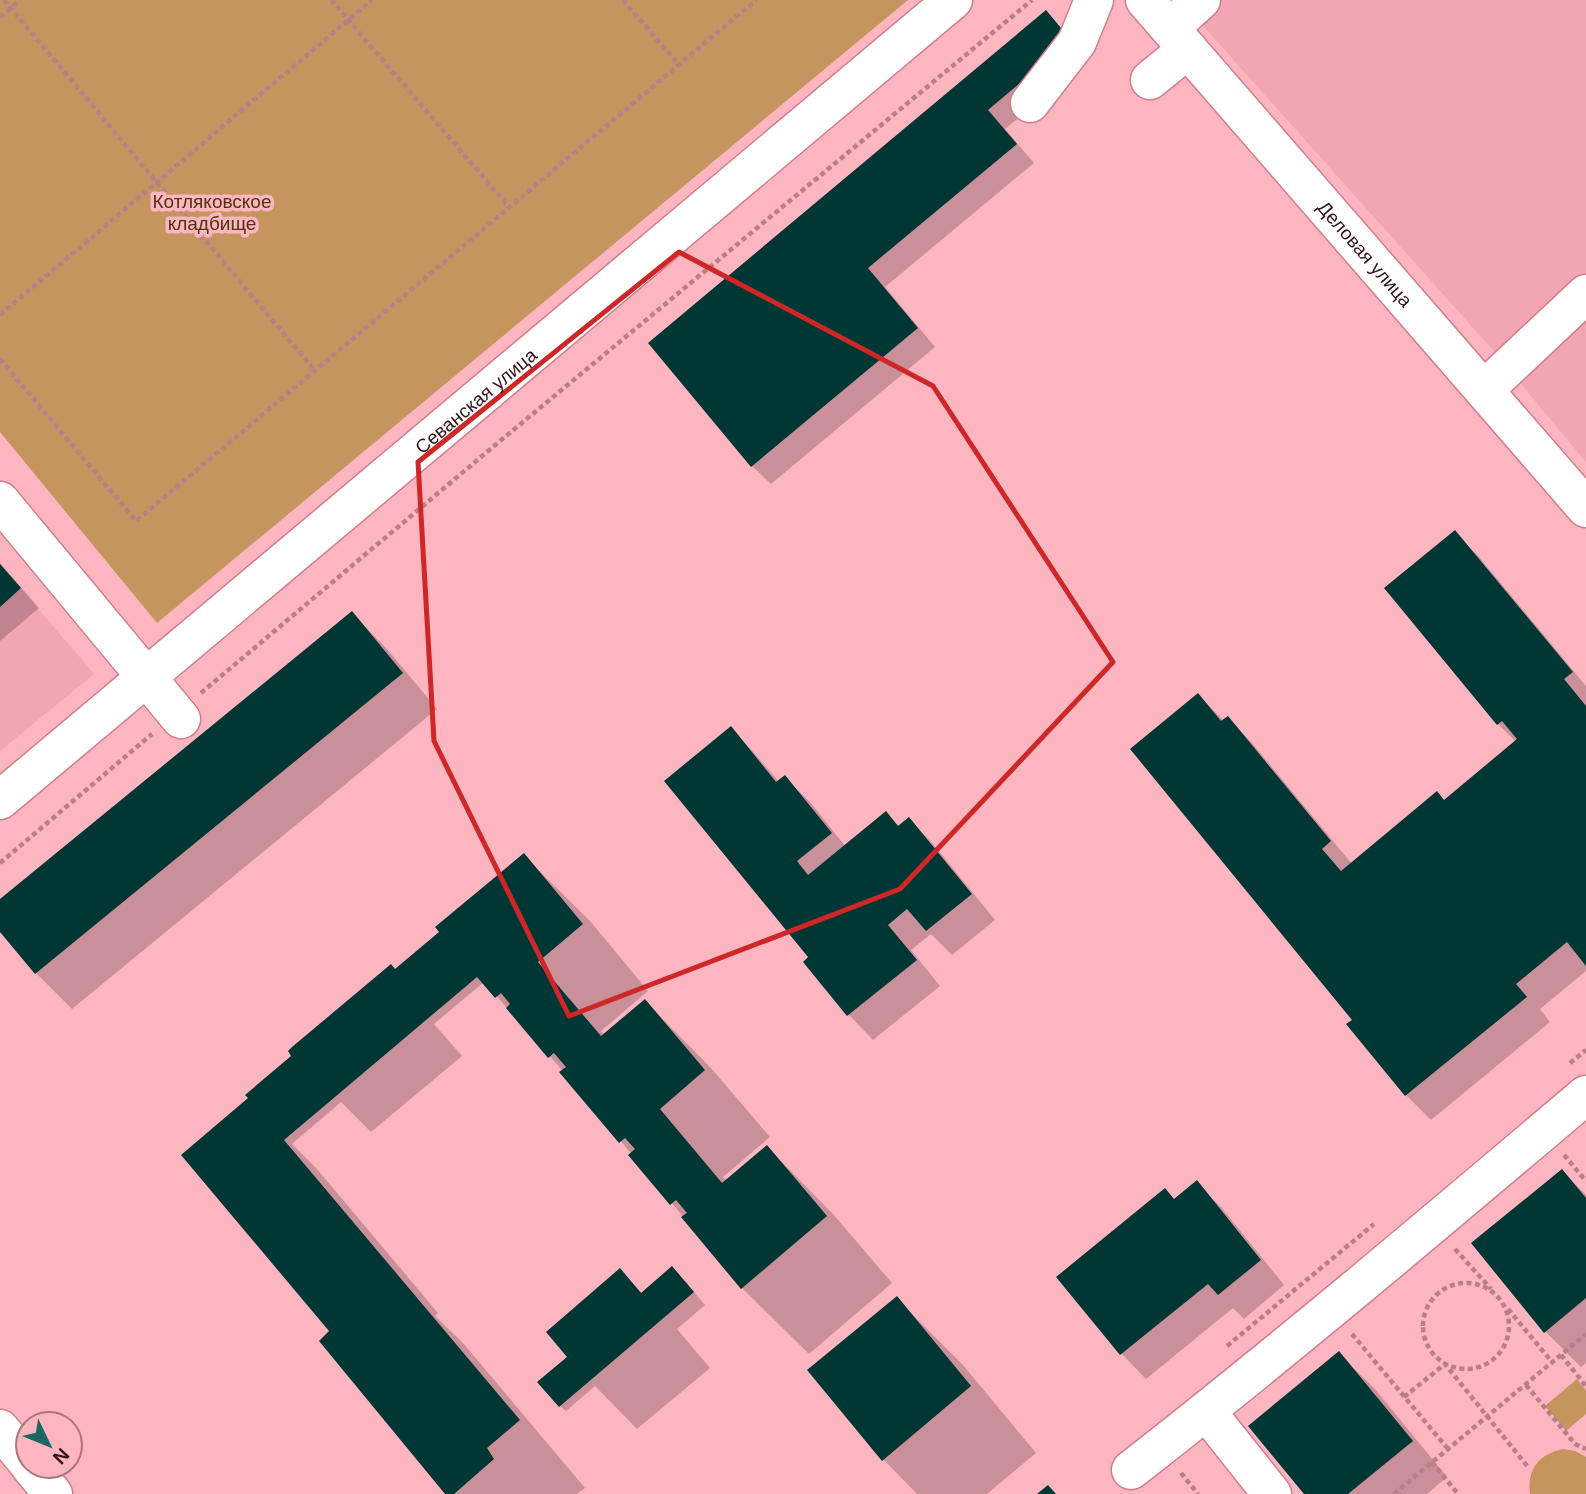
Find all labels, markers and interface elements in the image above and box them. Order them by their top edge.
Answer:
park label: Котляковское кладбище [152,191,272,234]
street label: Деловая улица [1313,197,1417,311]
street label: Севанская улица [411,344,541,458]
north arrow [14,1410,84,1480]
text: N [49,1444,73,1468]

